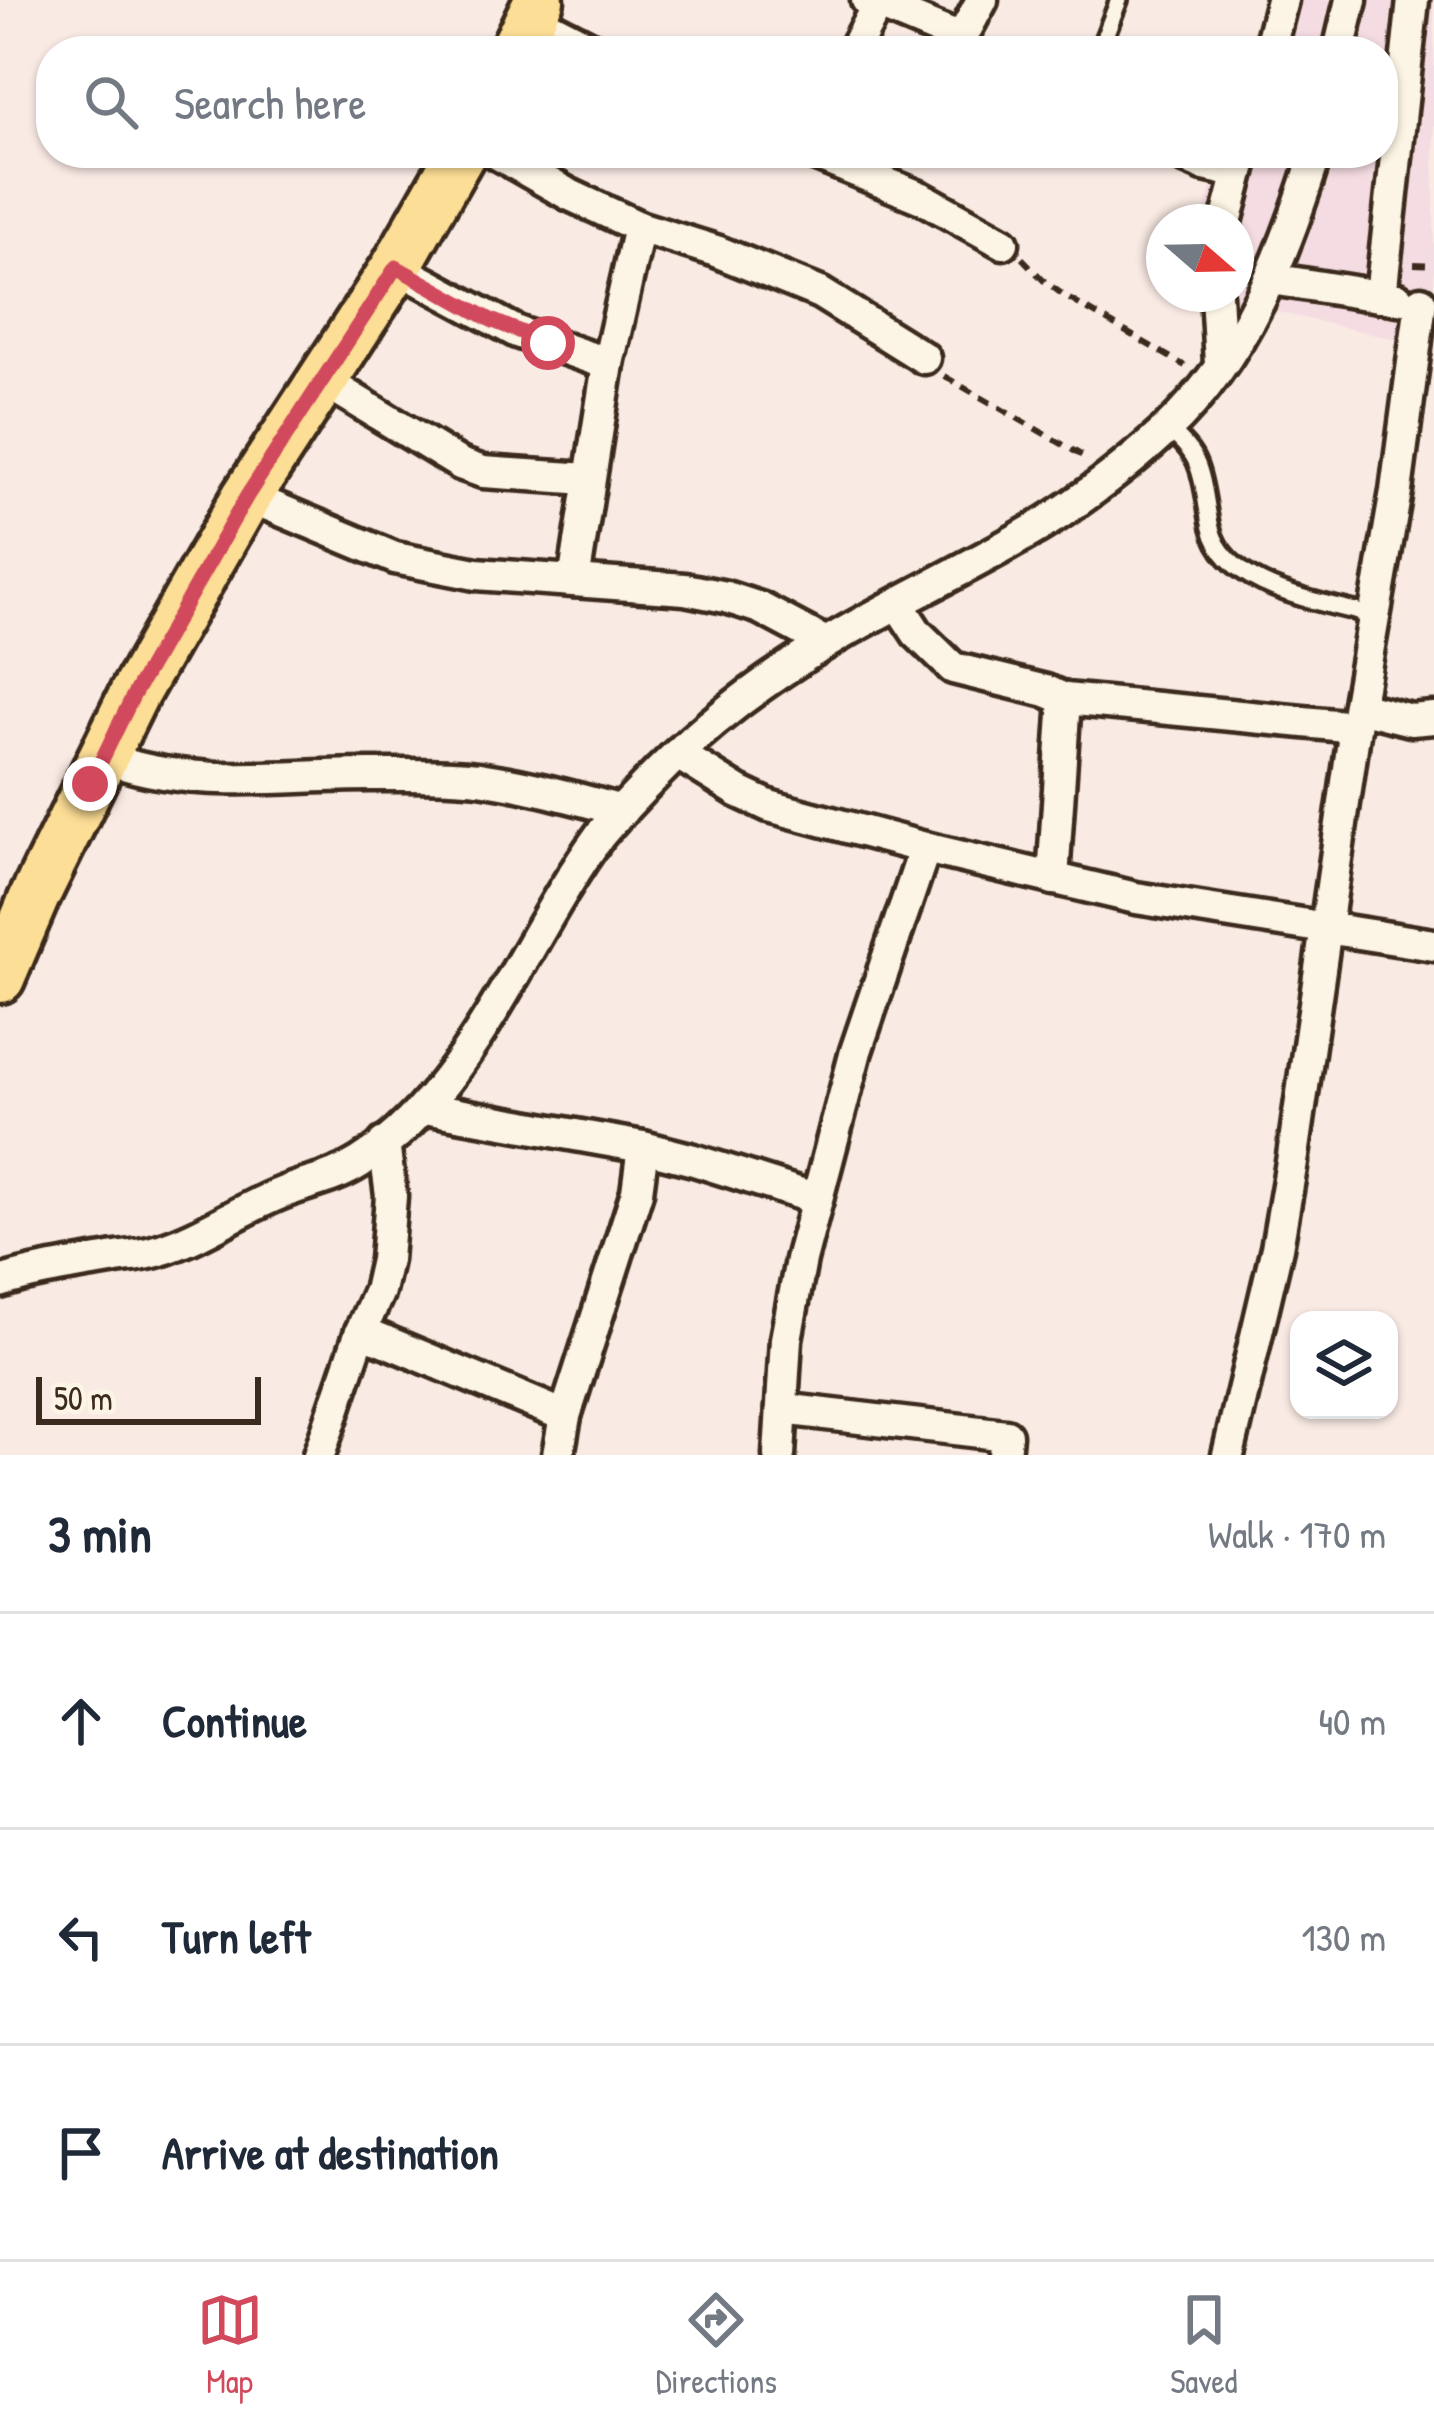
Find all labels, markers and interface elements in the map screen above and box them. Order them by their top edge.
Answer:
search box [36,36,1398,168]
icon: search [78,69,144,135]
text: Search here [174,72,366,133]
north arrow [1146,204,1254,312]
route start [521,316,575,370]
route end [63,757,117,811]
map controls [1290,1311,1398,1419]
button: layers [1290,1311,1398,1419]
scale bar [36,1371,261,1424]
text: 50 m [54,1376,113,1420]
text: 3 min [48,1499,152,1568]
text: Walk · 170 m [1208,1507,1386,1560]
icon: ahead [48,1688,114,1754]
text: Continue [162,1690,307,1751]
text: 40 m [1318,1694,1386,1747]
icon: left [48,1904,114,1970]
text: Turn left [162,1906,311,1967]
text: 130 m [1301,1910,1386,1963]
icon: arrive [48,2120,114,2186]
text: Arrive at destination [162,2122,499,2183]
tab: Map [197,2287,263,2403]
tab: Directions [656,2287,777,2403]
tab: Saved [1170,2287,1237,2403]

